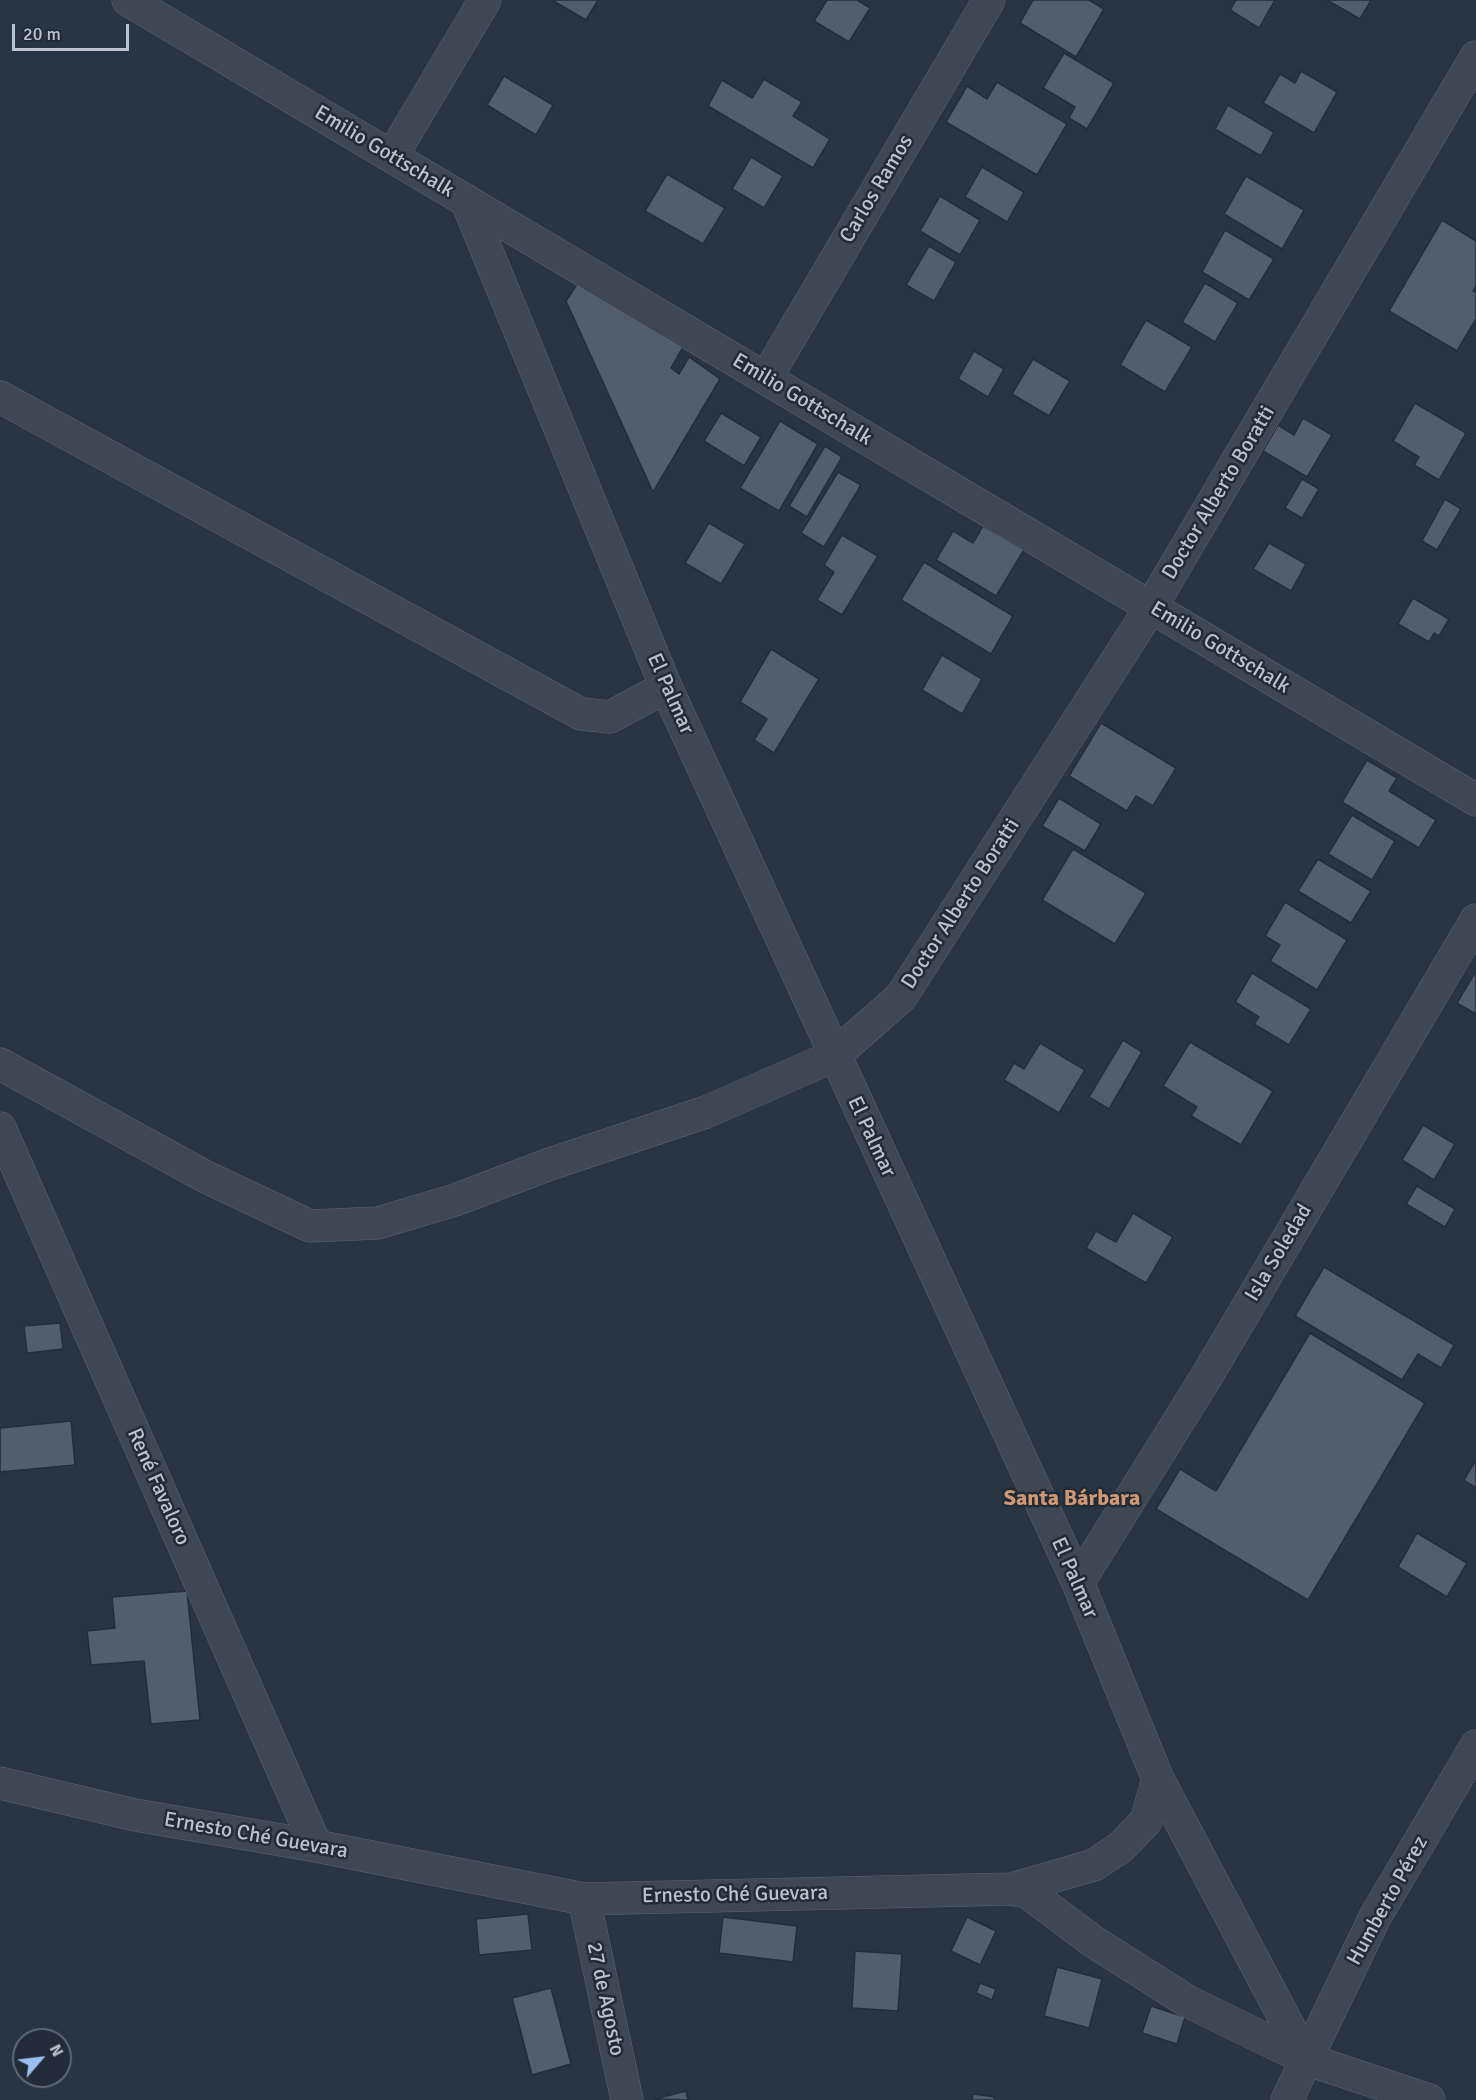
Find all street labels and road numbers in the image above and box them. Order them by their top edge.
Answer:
street label: Emilio Gottschalk [310,100,458,204]
street label: Carlos Ramos [835,130,919,248]
street label: Emilio Gottschalk [728,348,876,452]
street label: Doctor Alberto Boratti [1157,402,1281,584]
street label: Emilio Gottschalk [1146,596,1294,700]
street label: El Palmar [641,650,699,738]
street label: Doctor Alberto Boratti [896,814,1026,994]
street label: El Palmar [841,1093,901,1181]
street label: Isla Soledad [1240,1200,1318,1306]
street label: René Favaloro [121,1425,195,1549]
street label: El Palmar [1045,1534,1103,1622]
street label: Ernesto Ché Guevara [162,1807,350,1865]
street label: Humberto Pérez [1342,1832,1434,1970]
street label: Ernesto Ché Guevara [642,1881,828,1909]
street label: 27 de Agosto [581,1940,629,2058]

